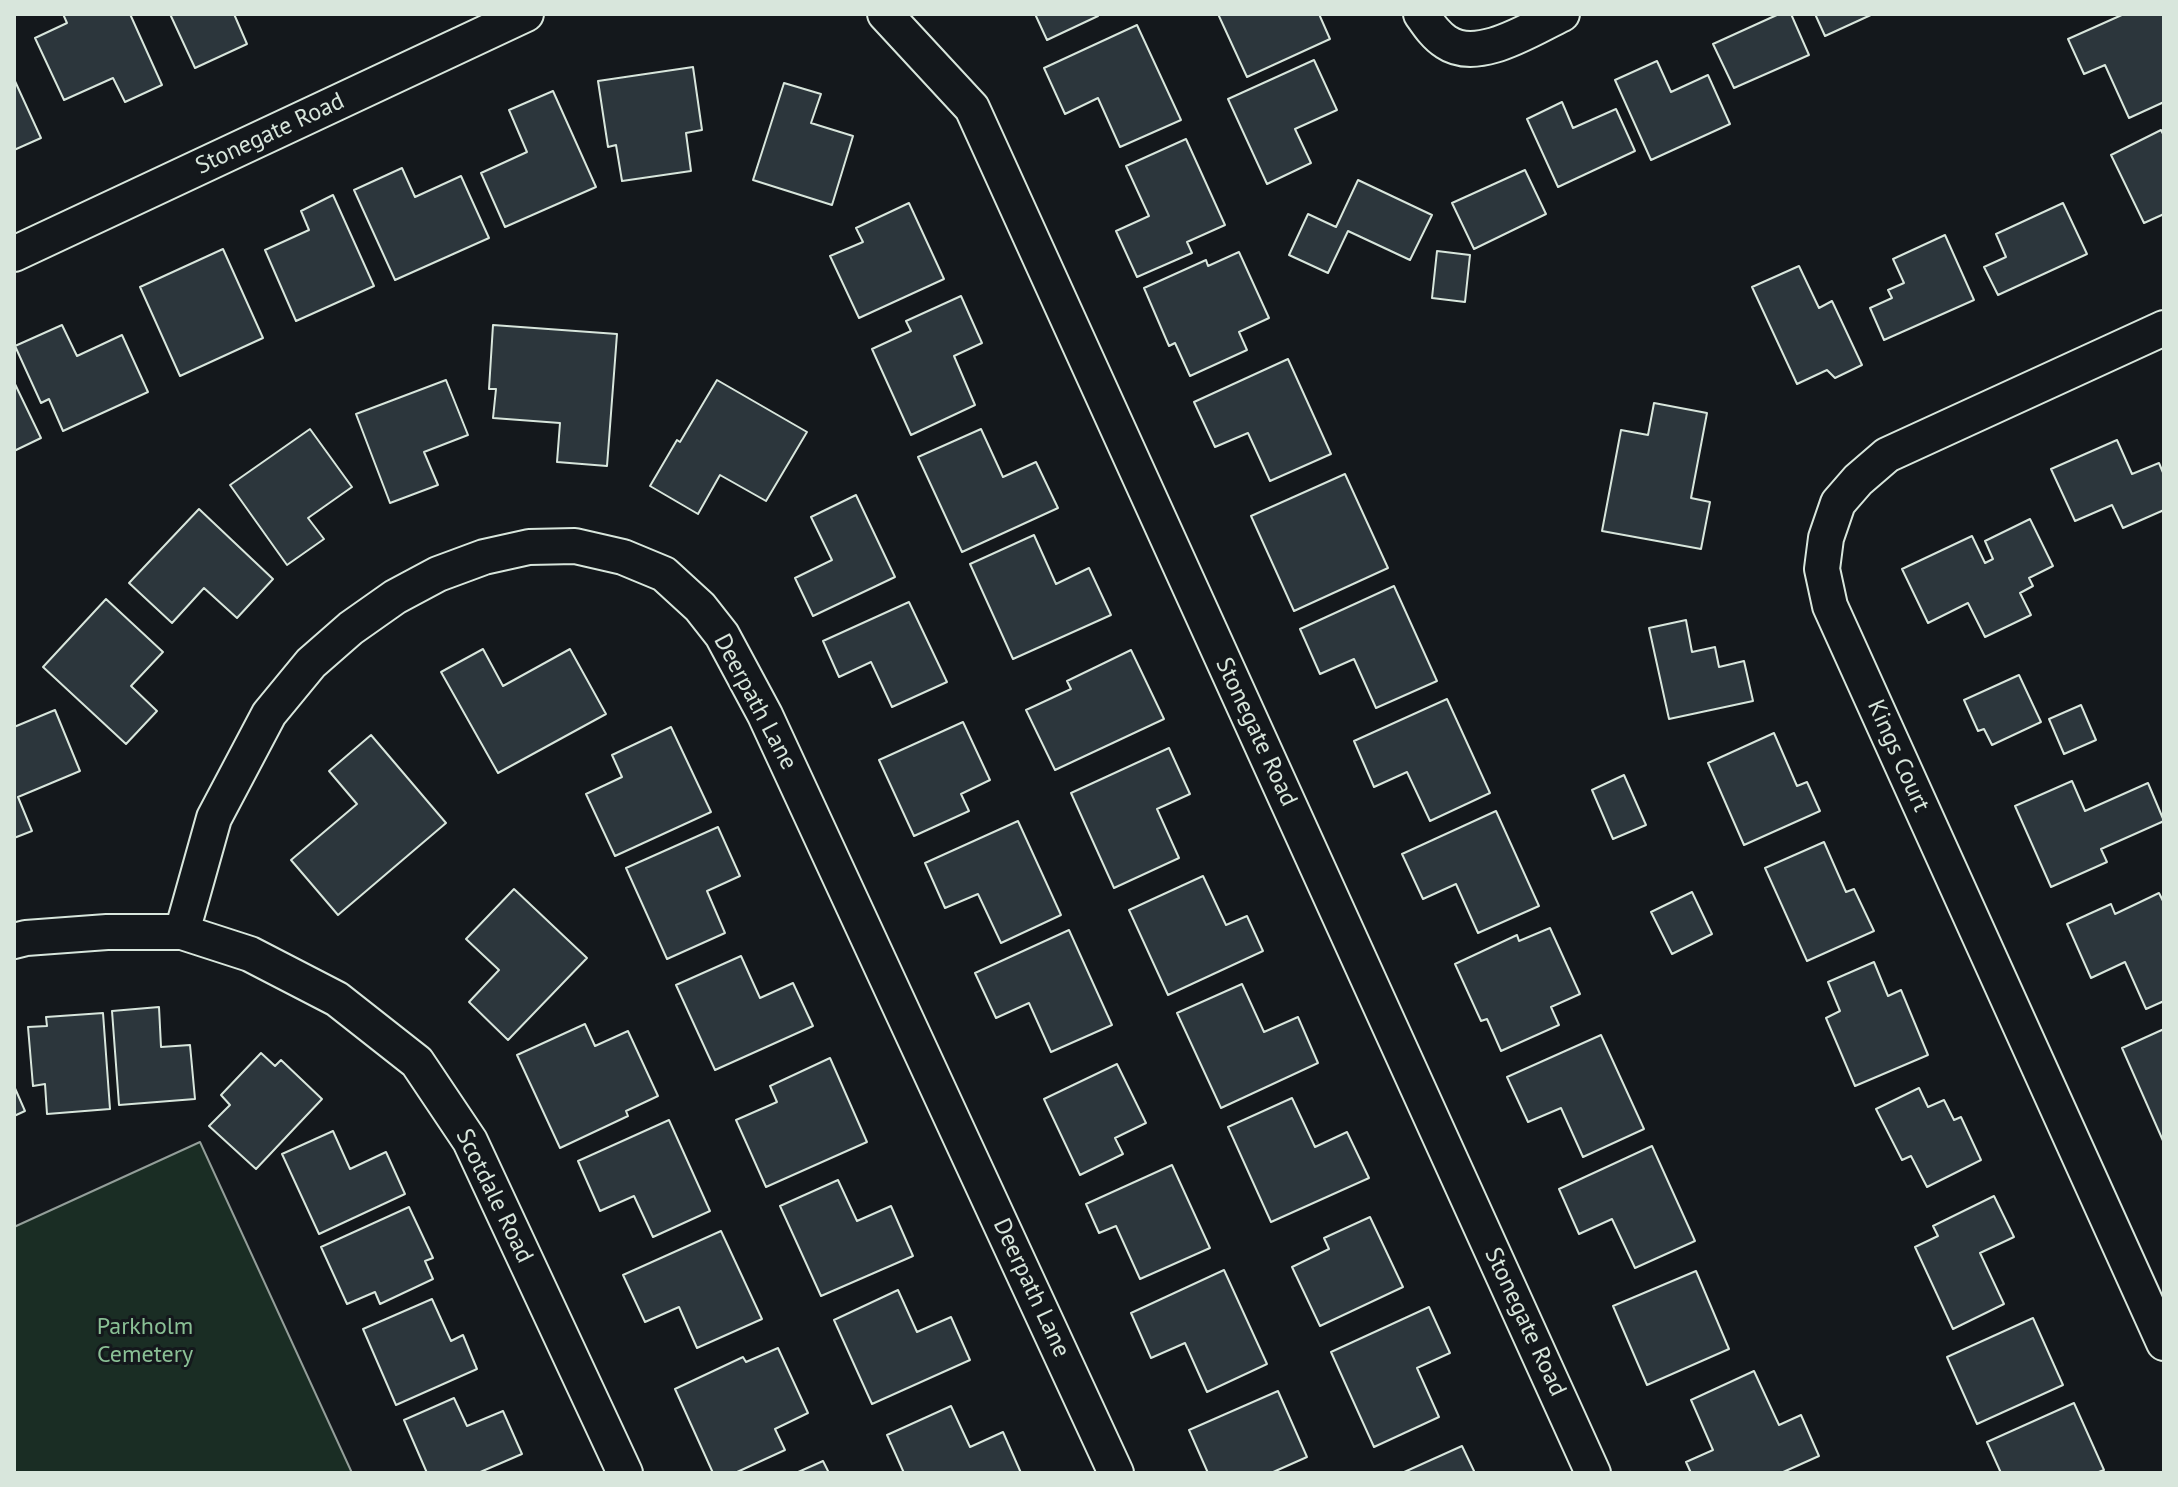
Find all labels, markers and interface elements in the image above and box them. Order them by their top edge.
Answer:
street label: Stonegate Road [191,87,349,181]
street label: Deerpath Lane [707,629,803,775]
street label: Stonegate Road [1209,653,1303,811]
street label: Kings Court [1861,696,1935,816]
street label: Scotdale Road [449,1124,539,1268]
street label: Deerpath Lane [986,1214,1076,1362]
street label: Stonegate Road [1478,1243,1572,1401]
park label: Parkholm Cemetery [97,1313,193,1369]

